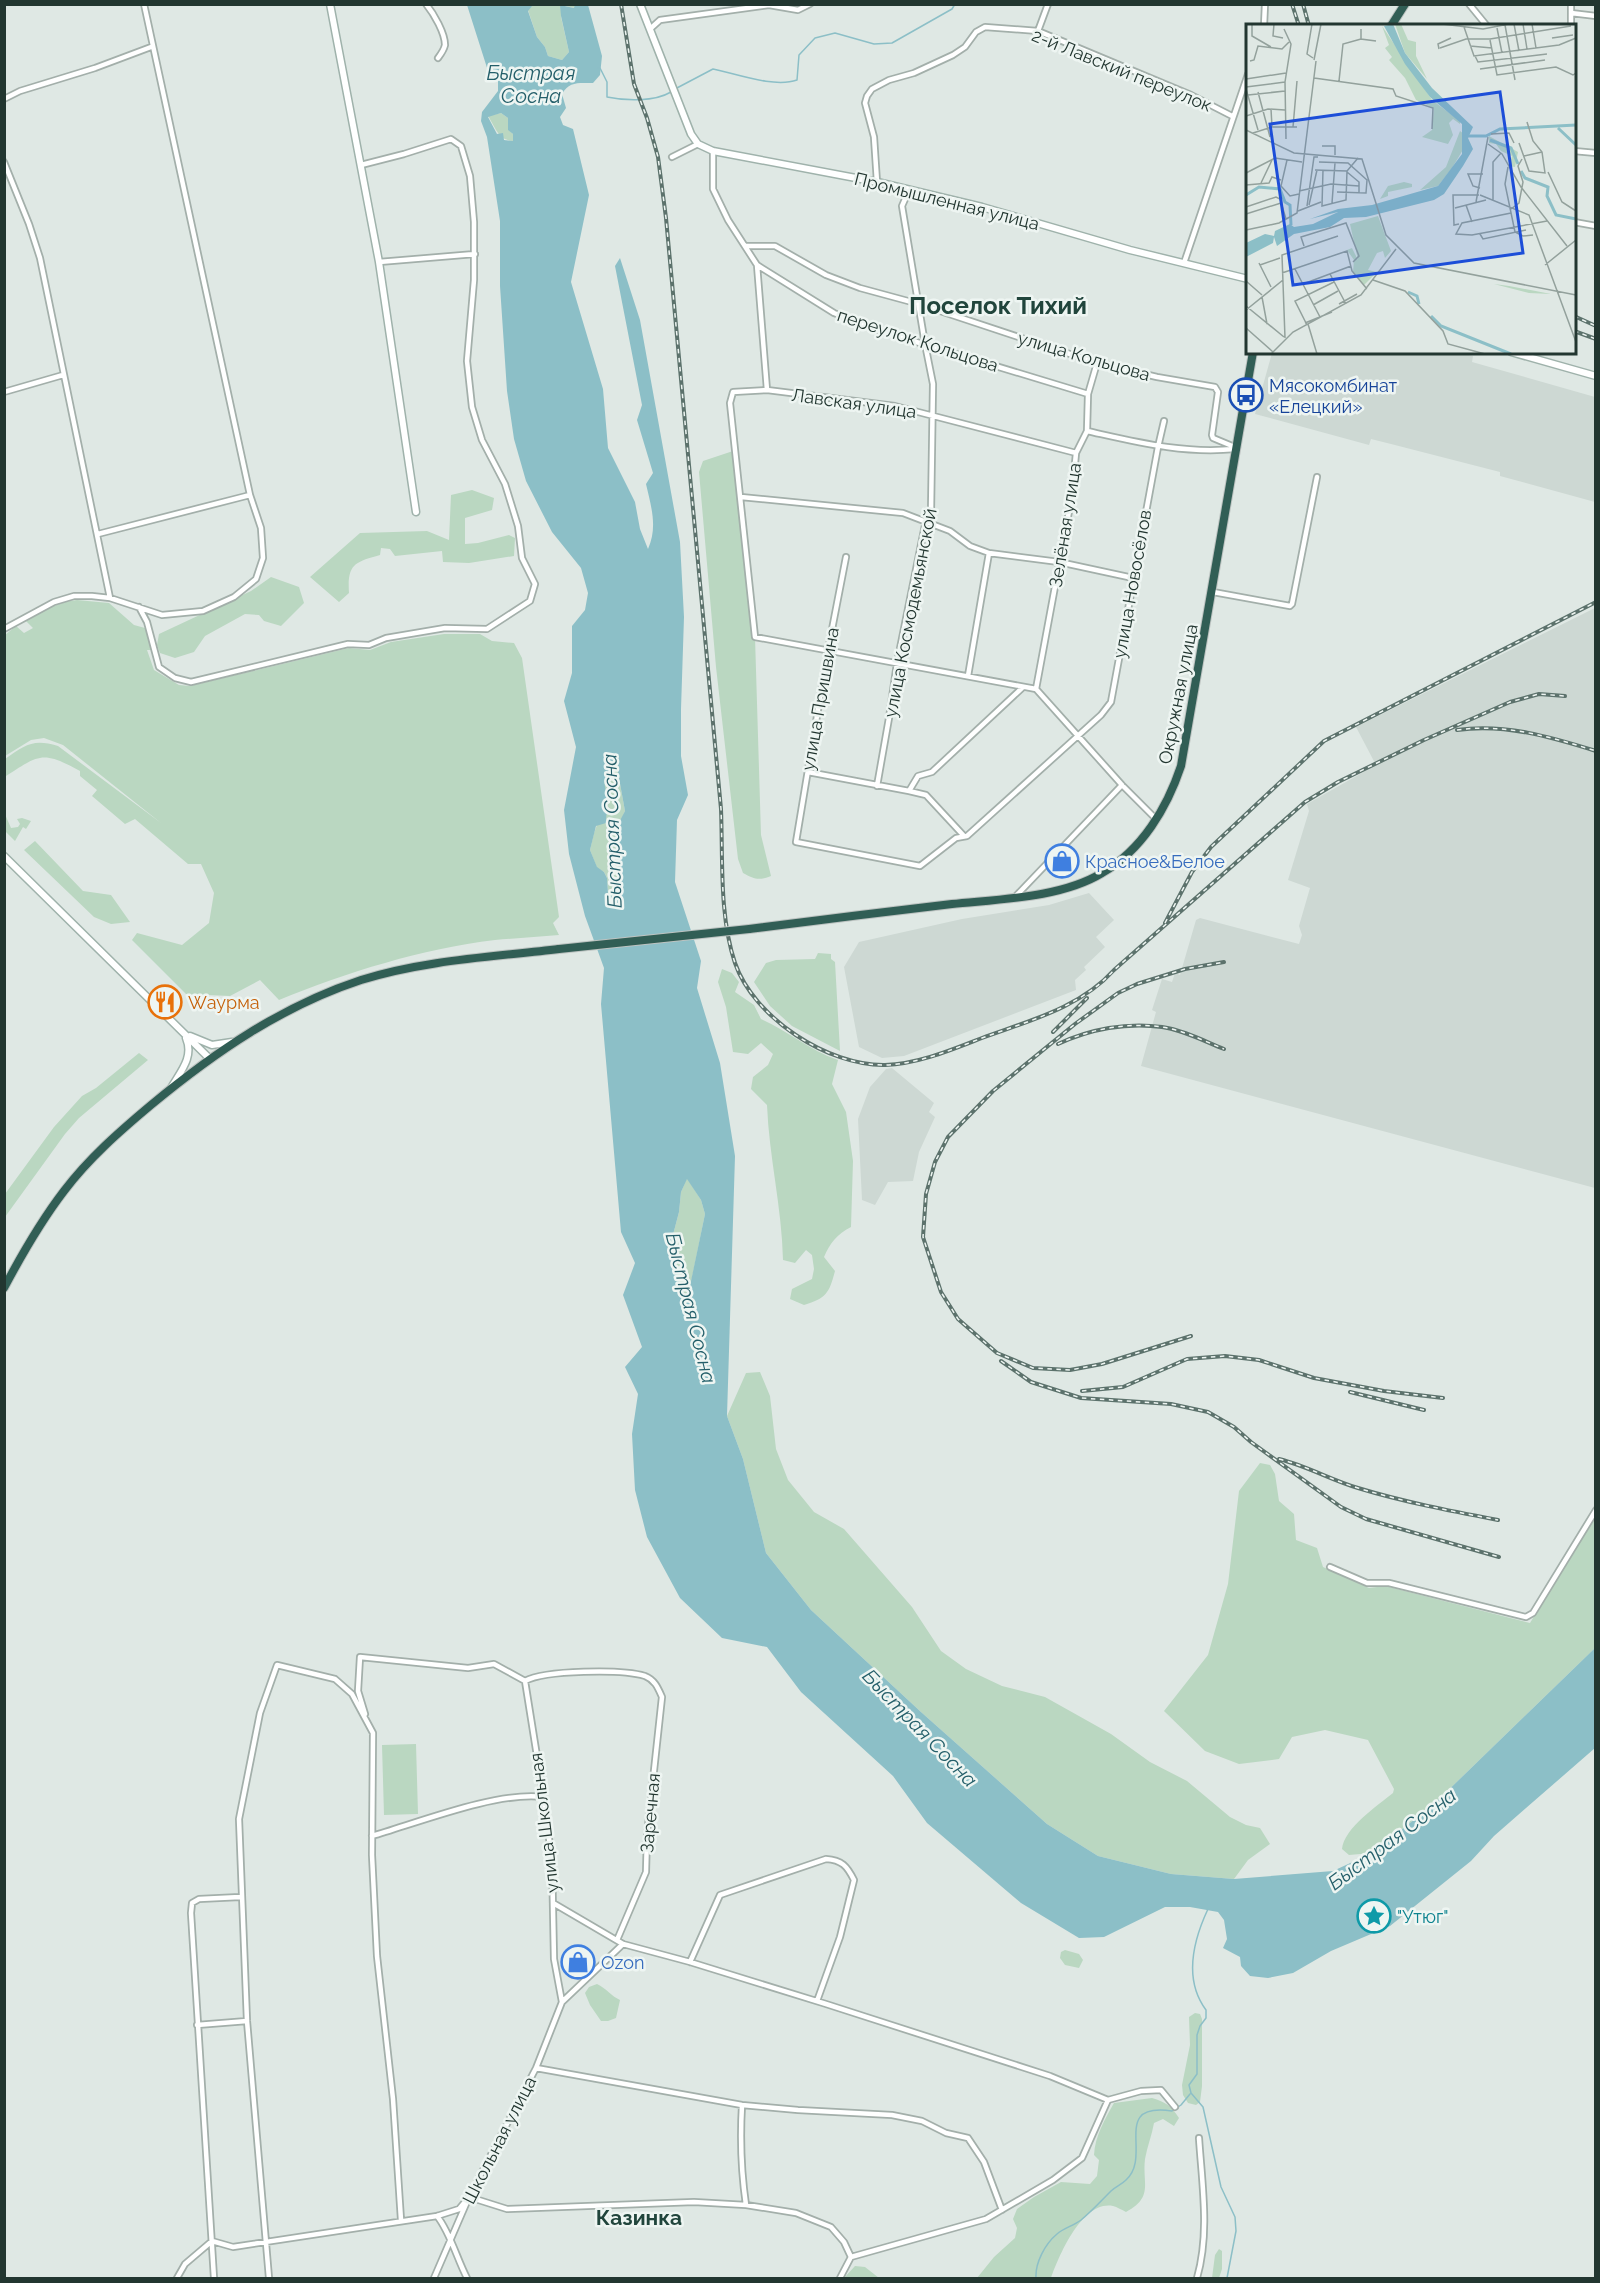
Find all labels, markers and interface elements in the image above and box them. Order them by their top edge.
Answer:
street label: 2-й Лавский переулок [1029,24,1215,116]
inset map [1246,24,1576,354]
water label: Быстрая Сосна [486,61,576,108]
street label: Промышленная улица [852,168,1042,234]
district label: Поселок Тихий [909,291,1087,320]
street label: переулок Кольцова [835,304,1001,376]
street label: улица Кольцова [1015,327,1153,385]
place label: Мясокомбинат «Елецкий» [1269,375,1398,417]
bus stop icon: Мясокомбинат «Елецкий» [1228,377,1264,413]
street label: Лавская улица [790,384,918,422]
street label: Зелёная улица [1045,461,1085,589]
street label: улица Космодемьянской [879,507,941,719]
street label: улица Новосёлов [1109,508,1155,660]
street label: Окружная улица [1154,622,1202,766]
street label: улица Пришвина [797,626,843,772]
water label: Быстрая Сосна [597,753,627,909]
shop icon: Красное&Белое [1044,843,1080,879]
place label: Красное&Белое [1085,851,1225,872]
restaurant icon: Wаурма [147,984,183,1020]
place label: Wаурма [188,992,260,1013]
water label: Быстрая Сосна [661,1230,721,1386]
water label: Быстрая Сосна [858,1664,982,1792]
street label: улица Школьная [525,1752,563,1894]
street label: Заречная [636,1772,664,1854]
water label: Быстрая Сосна [1323,1783,1461,1895]
place icon: "Утюг" [1356,1898,1392,1934]
place label: "Утюг" [1397,1906,1448,1927]
shop icon: Ozon [560,1944,596,1980]
place label: Ozon [601,1952,644,1973]
street label: Школьная улица [458,2073,540,2207]
district label: Казинка [596,2205,682,2230]

